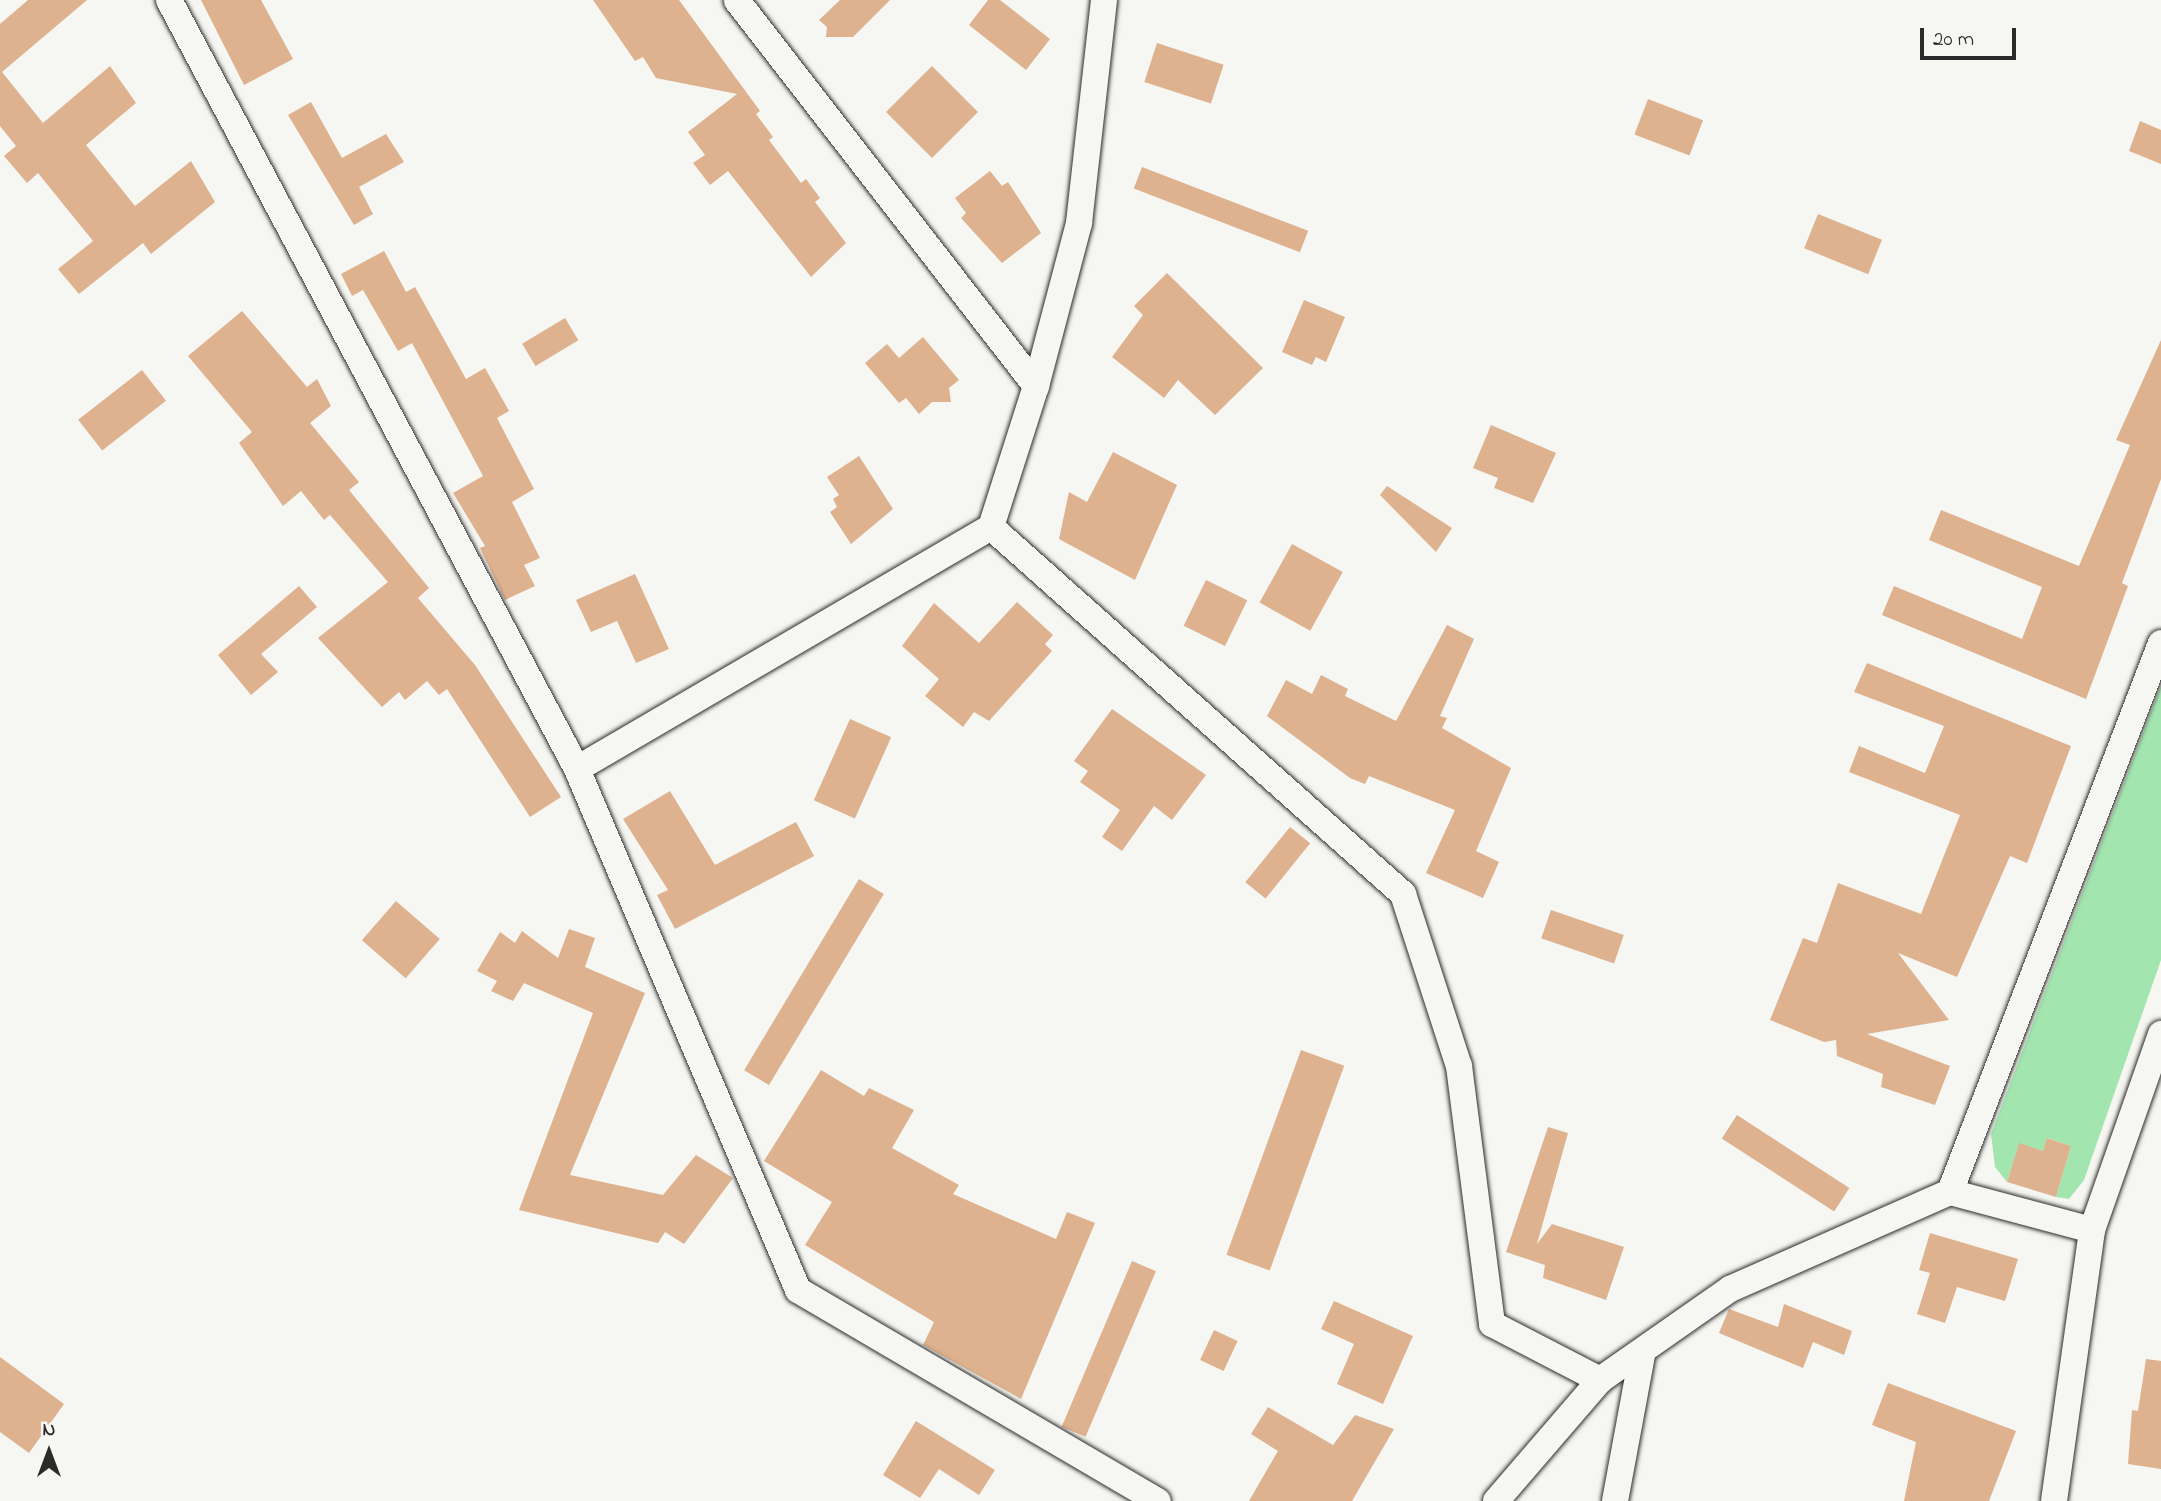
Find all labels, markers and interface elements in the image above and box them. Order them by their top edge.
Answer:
scale bar [1923,14,2019,58]
text: 20 m [1933,25,1974,55]
north arrow [14,1417,84,1487]
text: N [43,1417,55,1444]

